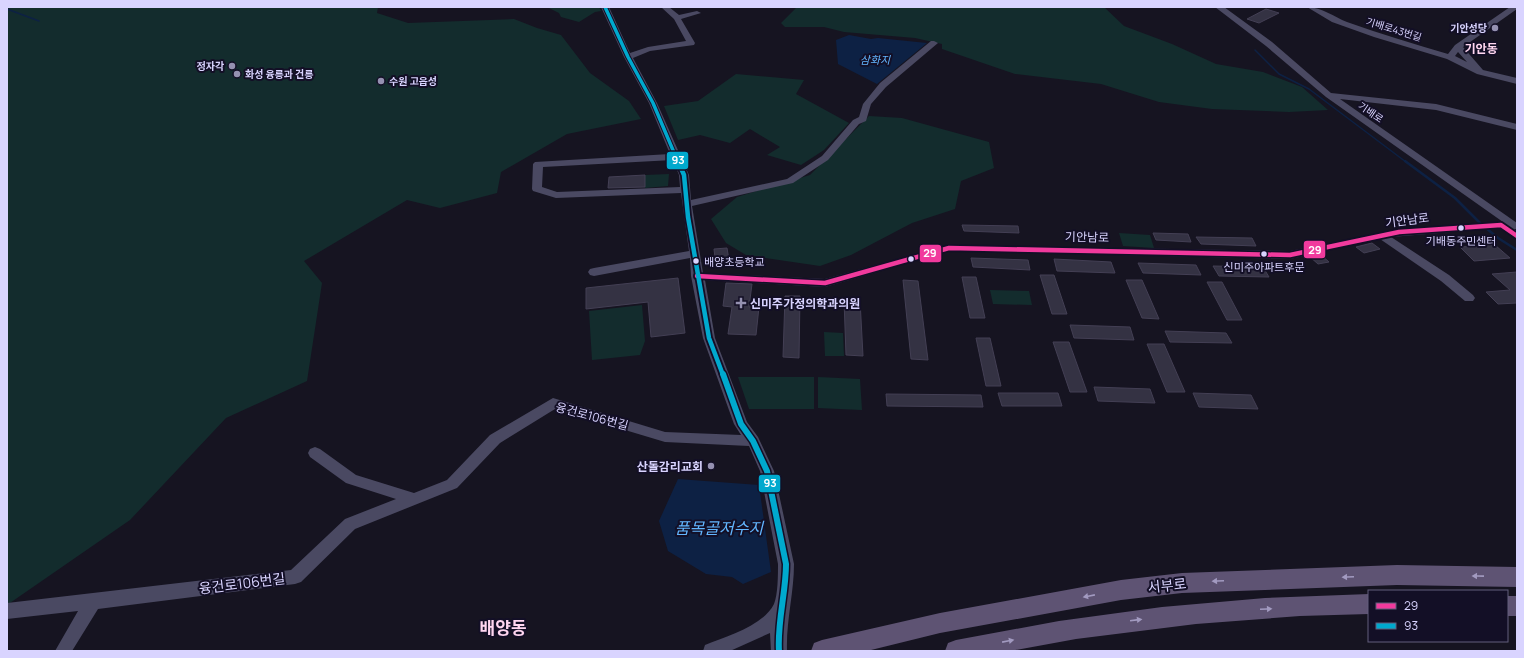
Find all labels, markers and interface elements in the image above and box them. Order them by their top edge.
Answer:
street label: 기배로43번길 [1364,14,1424,44]
place label: 기안성당 [1450,21,1487,35]
marker: 기안성당 [1490,23,1500,33]
district label: 기안동 [1464,40,1498,57]
water label: 삼화지 [860,52,891,67]
place label: 정자각 [196,59,225,73]
marker: 정자각 [227,61,237,71]
place label: 화성 융릉과 건릉 [245,67,313,81]
marker: 화성 융릉과 건릉 [232,69,242,79]
place label: 수원 고읍성 [389,74,437,88]
marker: 수원 고읍성 [376,76,386,86]
street label: 기배로 [1356,98,1386,126]
line badge: 93 [666,151,689,170]
text: 93 [671,152,685,167]
street label: 기안남로 [1384,209,1430,231]
marker: 기배동주민센터 [1456,223,1466,233]
street label: 기안남로 [1065,228,1109,246]
place label: 기배동주민센터 [1426,233,1496,248]
line badge: 29 [1303,240,1326,259]
text: 29 [1308,242,1322,257]
line badge: 29 [919,244,942,263]
text: 29 [923,245,937,260]
marker: 신미주아파트후문 [1259,249,1269,259]
place label: 배양초등학교 [704,254,765,269]
unlabelled marker [906,254,916,264]
marker: 배양초등학교 [691,256,701,266]
place label: 신미주아파트후문 [1224,259,1304,274]
place label: 신미주가정의학과의원 [750,295,860,312]
marker: 신미주가정의학과의원 [735,297,747,309]
street label: 융건로106번길 [554,398,630,434]
place label: 산돌감리교회 [637,458,703,475]
marker: 산돌감리교회 [706,461,716,471]
line badge: 93 [758,474,781,493]
text: 93 [763,475,777,490]
water label: 품목골저수지 [675,517,764,539]
street label: 융건로106번길 [198,568,286,598]
one-way arrow [1342,573,1354,580]
one-way arrow [1471,573,1484,579]
street label: 서부로 [1147,574,1187,596]
one-way arrow [1211,578,1224,584]
legend [1368,590,1508,642]
one-way arrow [1083,593,1095,599]
text: 29 [1404,597,1418,614]
one-way arrow [1260,605,1272,612]
district label: 배양동 [480,616,527,639]
one-way arrow [1130,617,1142,623]
text: 93 [1404,617,1418,634]
one-way arrow [1002,637,1014,643]

